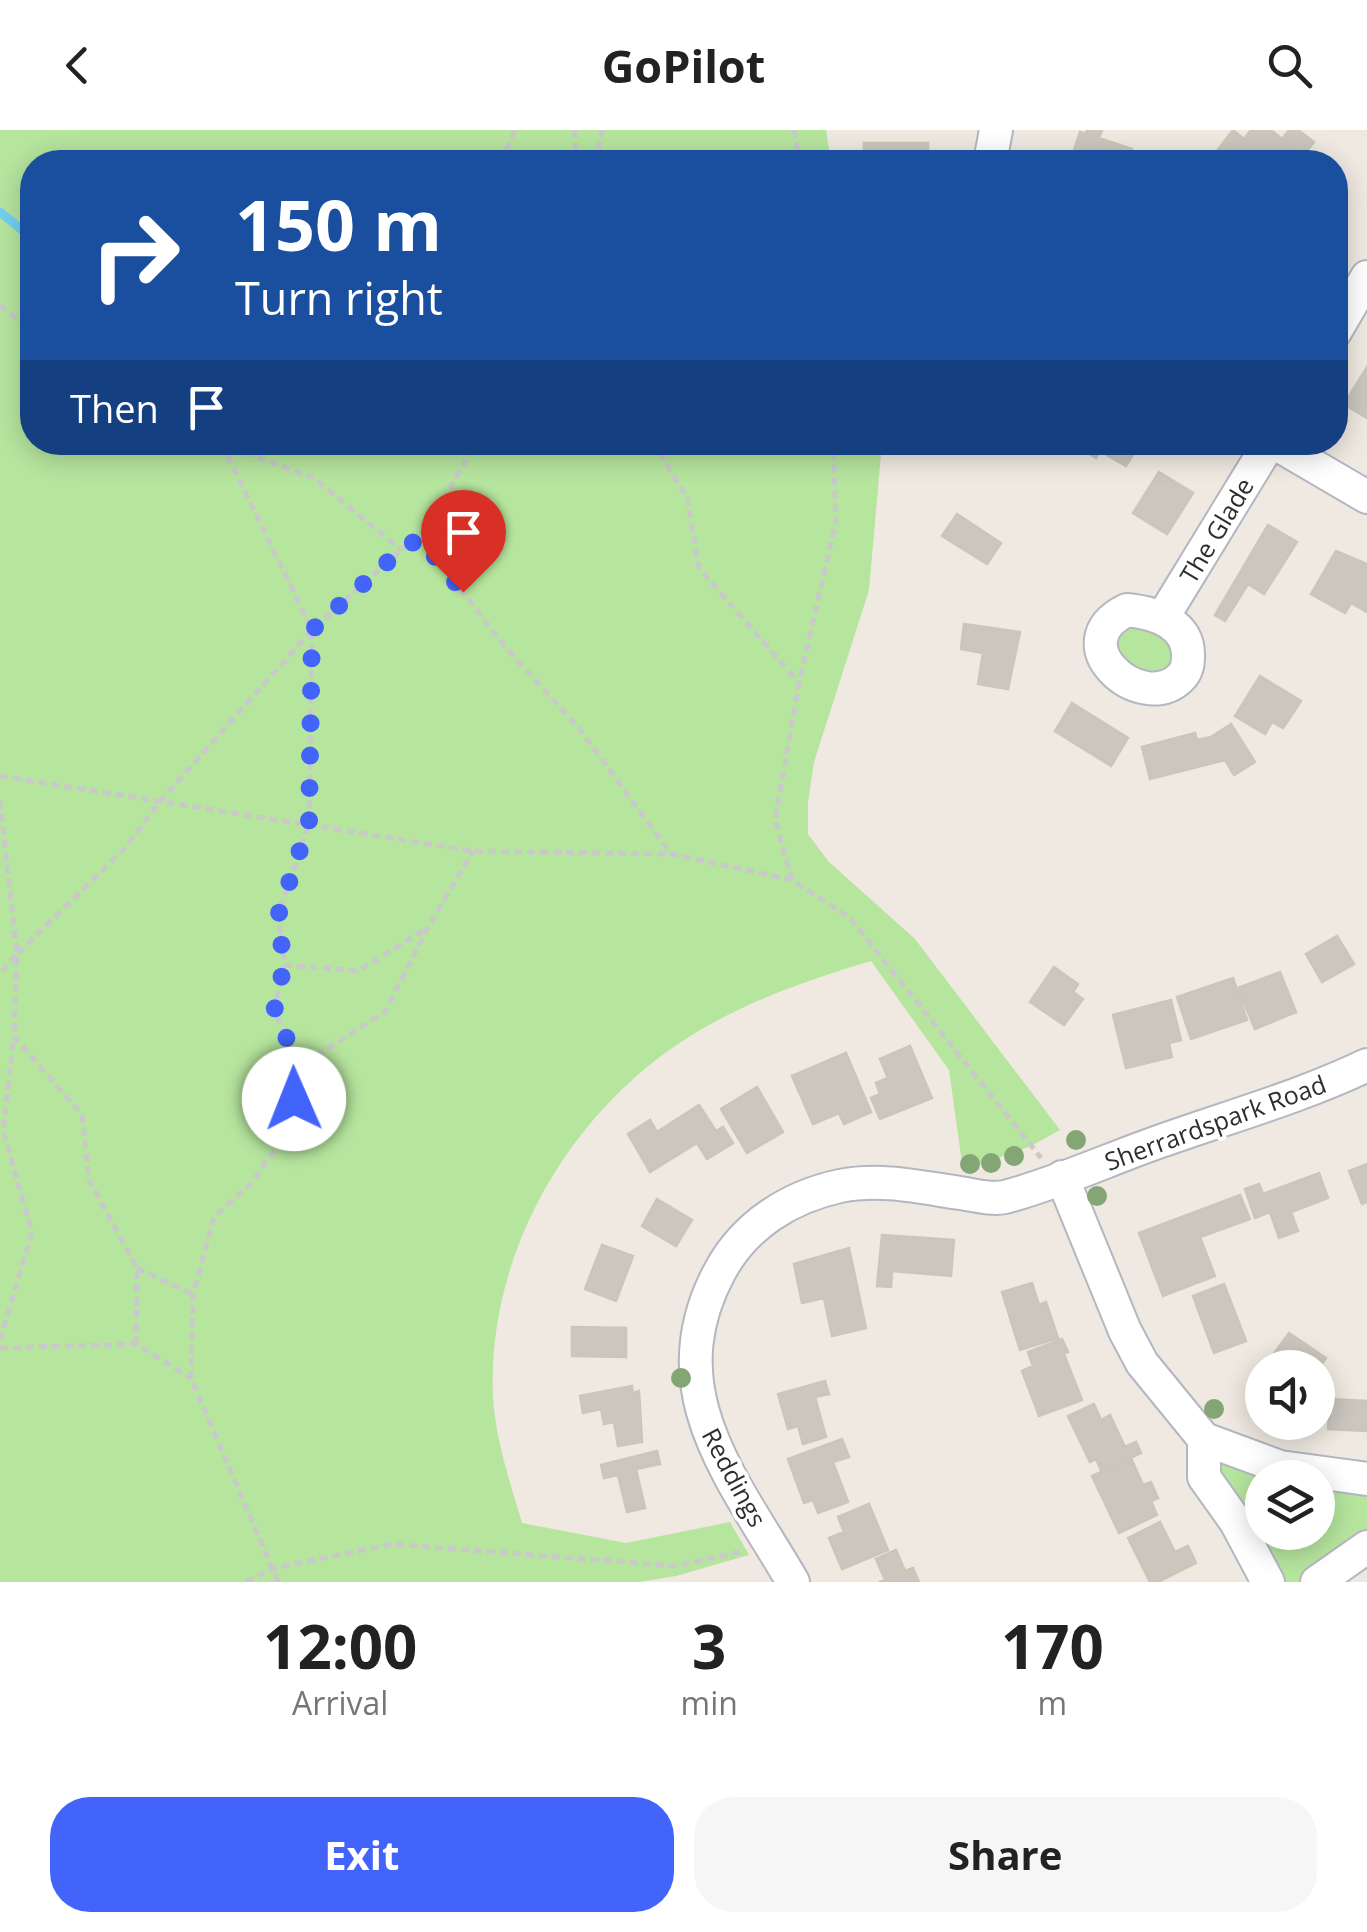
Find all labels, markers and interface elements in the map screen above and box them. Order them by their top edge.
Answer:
text: GoPilot [602,35,765,96]
icon: back [50,38,105,93]
icon: search [1262,38,1317,93]
text: 150 m [235,176,442,272]
icon: right [70,190,200,320]
text: Turn right [235,267,443,328]
icon: arrive [179,380,234,435]
text: Then [70,382,159,434]
street label: The Glade [1171,471,1261,589]
pin [421,490,506,593]
icon: arrive [436,505,491,560]
position arrow [242,1047,346,1151]
street label: Sherrardspark Road [1099,1066,1331,1178]
map controls [1245,1350,1335,1550]
button: sound [1245,1350,1335,1440]
street label: Reddings [695,1422,775,1532]
button: layers [1245,1460,1335,1550]
text: 12:00 [263,1605,417,1687]
text: 3 [692,1605,726,1687]
text: 170 [1001,1605,1104,1687]
text: Arrival [292,1681,388,1724]
text: min [681,1681,738,1724]
text: m [1038,1681,1067,1724]
button: Exit [50,1797,674,1912]
button: Share [694,1797,1317,1912]

